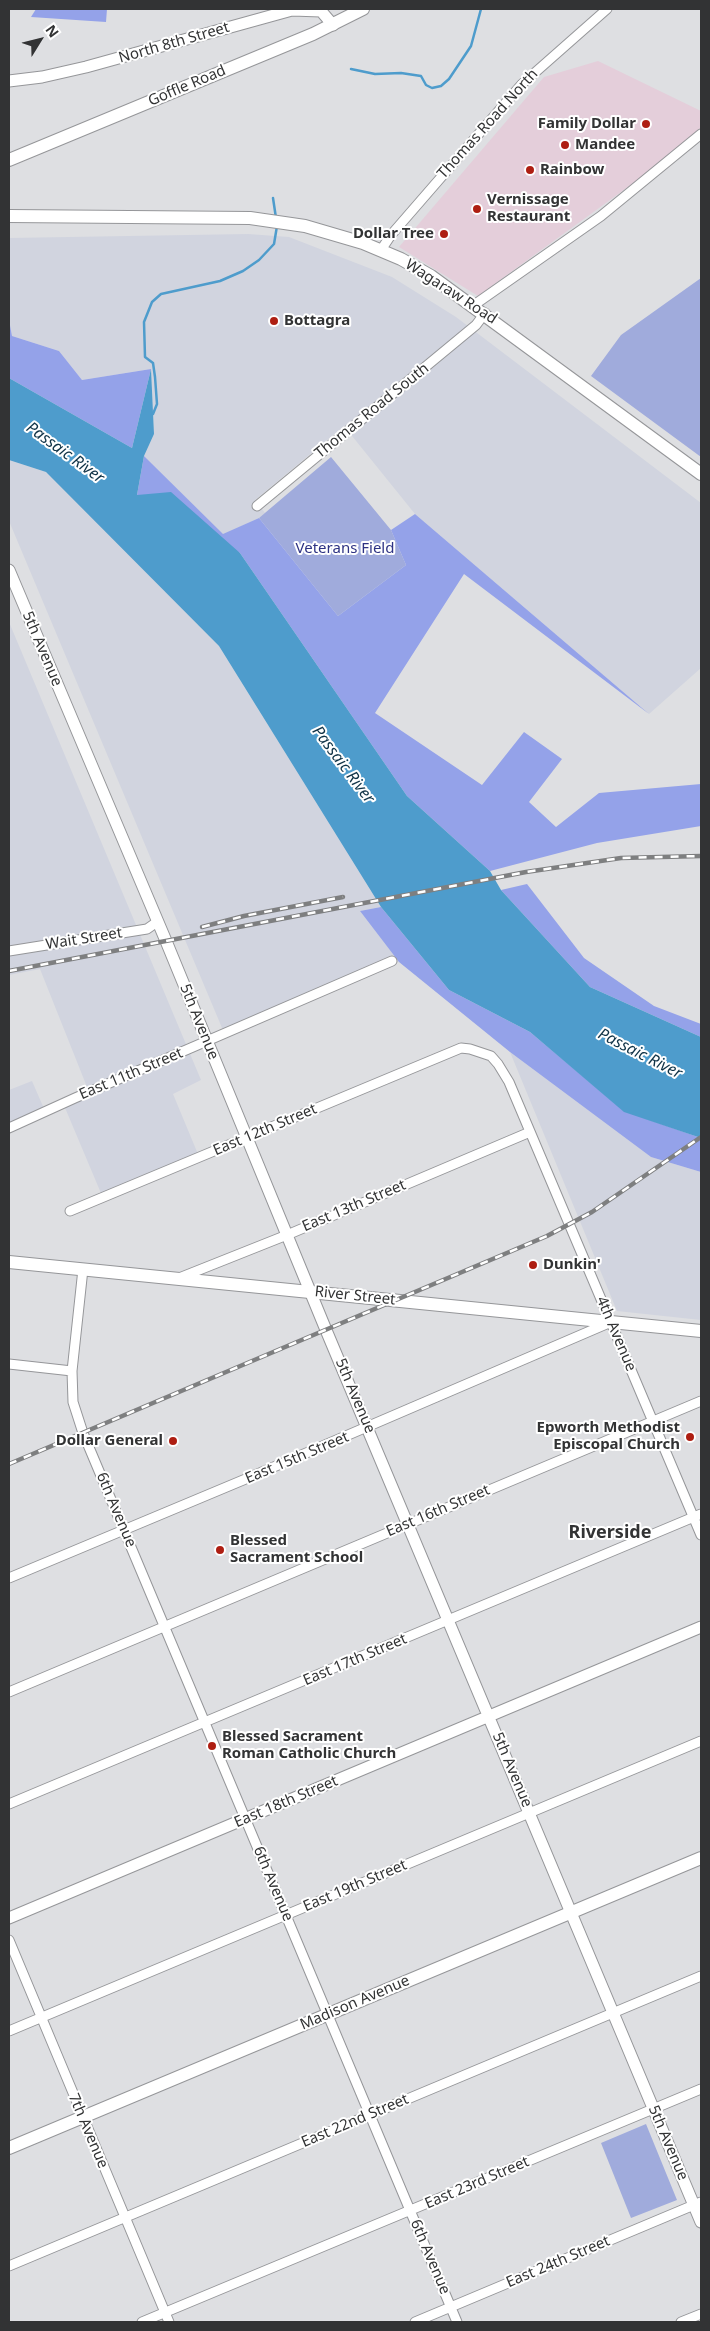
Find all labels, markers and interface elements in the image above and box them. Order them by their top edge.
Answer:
north arrow [15,15,65,65]
street label: North 8th Street [117,19,231,67]
text: N [42,21,64,41]
street label: Goffle Road [145,62,229,110]
street label: Thomas Road North [434,65,542,183]
place label: Family Dollar [538,115,636,133]
marker: Family Dollar [640,118,652,130]
place label: Mandee [575,136,635,154]
marker: Mandee [559,139,571,151]
place label: Rainbow [540,161,604,179]
marker: Rainbow [524,164,536,176]
place label: Vernissage Restaurant [487,191,570,226]
marker: Vernissage Restaurant [471,203,483,215]
place label: Dollar Tree [353,225,434,243]
marker: Dollar Tree [438,228,450,240]
street label: Wagaraw Road [402,256,500,328]
place label: Bottagra [284,312,350,330]
marker: Bottagra [268,315,280,327]
street label: Thomas Road South [311,360,433,462]
water label: Passaic River [22,418,108,488]
park label: Veterans Field [296,540,394,558]
street label: 5th Avenue [18,609,66,689]
water label: Passaic River [308,723,378,807]
street label: Wait Street [45,924,123,954]
street label: 5th Avenue [176,982,222,1062]
water label: Passaic River [595,1025,685,1083]
street label: East 11th Street [76,1044,186,1104]
street label: East 12th Street [210,1100,320,1160]
street label: East 13th Street [299,1176,409,1236]
place label: Dunkin' [543,1256,601,1274]
marker: Dunkin' [527,1259,539,1271]
street label: River Street [314,1283,396,1309]
street label: 4th Avenue [592,1294,640,1374]
street label: 5th Avenue [331,1356,379,1436]
place label: Epworth Methodist Episcopal Church [537,1419,680,1454]
street label: East 15th Street [242,1428,352,1488]
marker: Epworth Methodist Episcopal Church [684,1431,696,1443]
place label: Dollar General [56,1432,163,1450]
marker: Dollar General [167,1435,179,1447]
street label: 6th Avenue [92,1470,140,1550]
street label: East 16th Street [383,1481,493,1541]
district label: Riverside [569,1522,651,1544]
place label: Blessed Sacrament School [230,1532,363,1567]
marker: Blessed Sacrament School [214,1544,226,1556]
street label: East 17th Street [300,1630,410,1690]
place label: Blessed Sacrament Roman Catholic Church [222,1728,396,1763]
street label: 5th Avenue [488,1730,536,1810]
marker: Blessed Sacrament Roman Catholic Church [206,1740,218,1752]
street label: East 18th Street [231,1772,341,1832]
street label: 6th Avenue [249,1844,297,1924]
street label: East 19th Street [300,1856,410,1916]
street label: Madison Avenue [298,1972,412,2034]
street label: East 22nd Street [299,2090,411,2152]
street label: 7th Avenue [64,2091,112,2171]
street label: 5th Avenue [644,2103,692,2183]
street label: East 23rd Street [422,2153,532,2213]
street label: 6th Avenue [406,2217,454,2297]
street label: East 24th Street [503,2232,613,2292]

